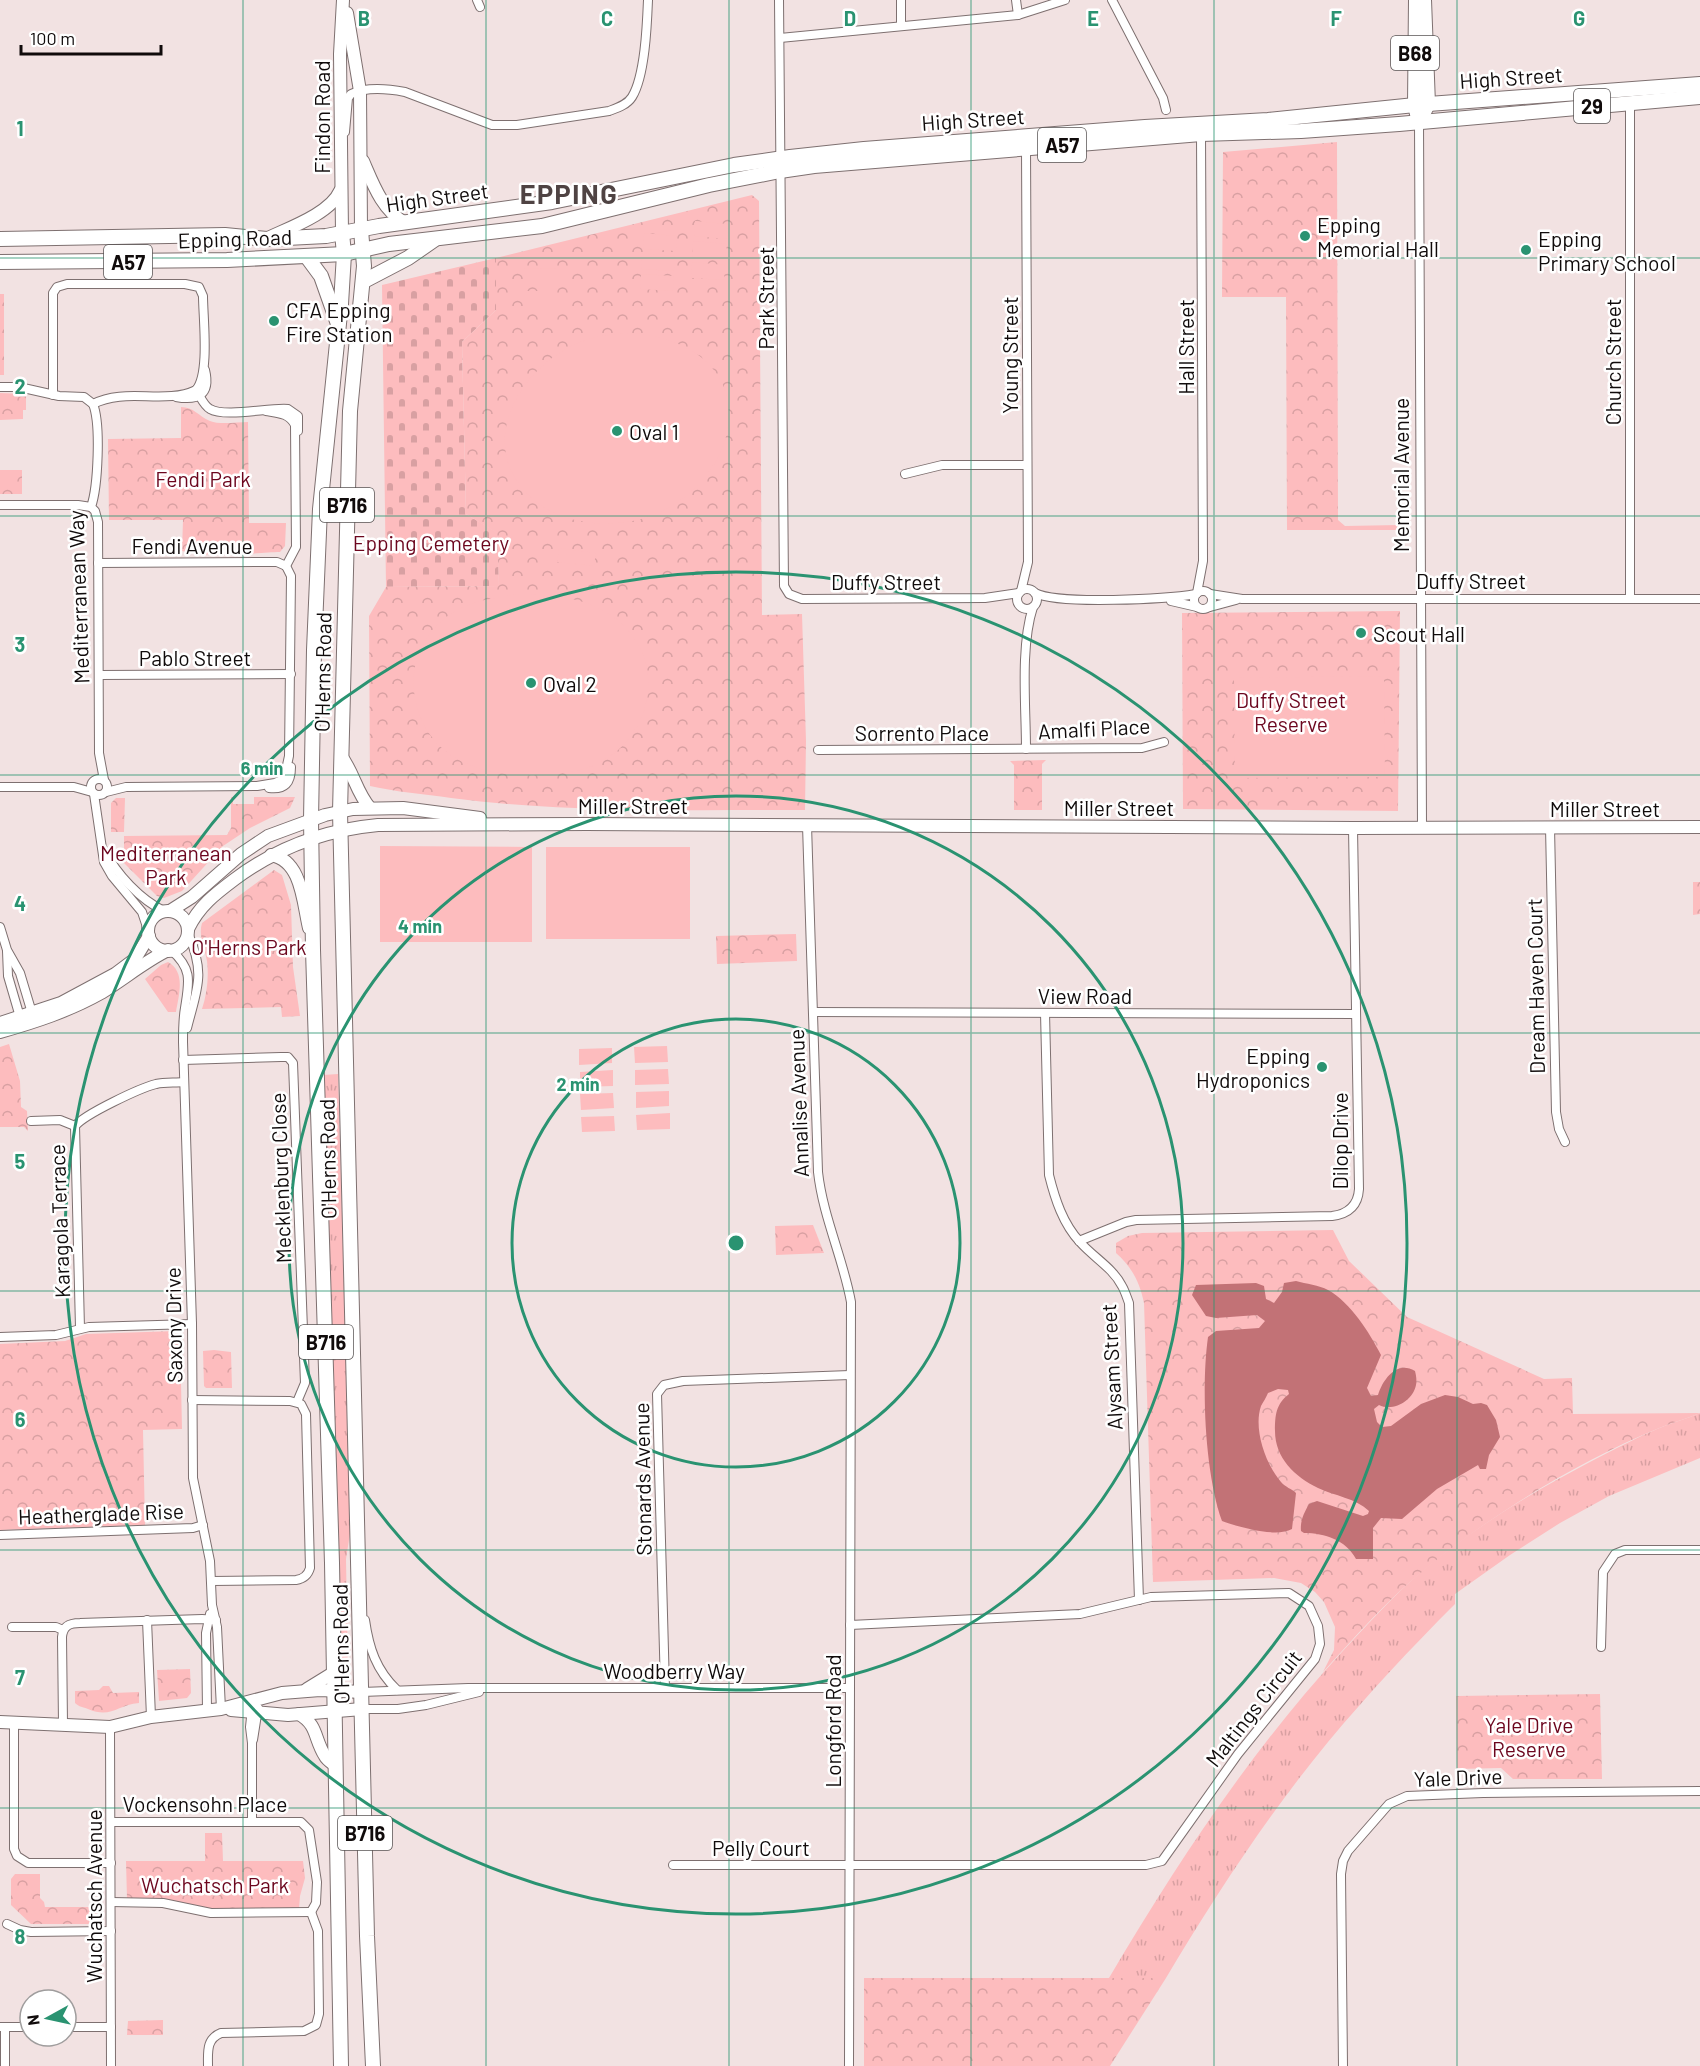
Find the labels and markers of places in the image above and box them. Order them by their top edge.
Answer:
place label: Epping Memorial Hall [1317,212,1439,261]
place label: Epping Primary School [1538,226,1676,275]
marker: Epping Memorial Hall [1298,229,1312,243]
marker: Epping Primary School [1519,243,1533,257]
place label: CFA Epping Fire Station [286,297,393,346]
marker: CFA Epping Fire Station [267,314,281,328]
place label: Oval 1 [629,419,679,444]
marker: Oval 1 [610,424,624,438]
place label: Scout Hall [1373,621,1465,646]
marker: Scout Hall [1354,626,1368,640]
place label: Oval 2 [543,671,597,696]
marker: Oval 2 [524,676,538,690]
place label: Epping Hydroponics [1196,1043,1310,1092]
marker: Epping Hydroponics [1315,1060,1329,1074]
centre of rings [726,1233,746,1253]

